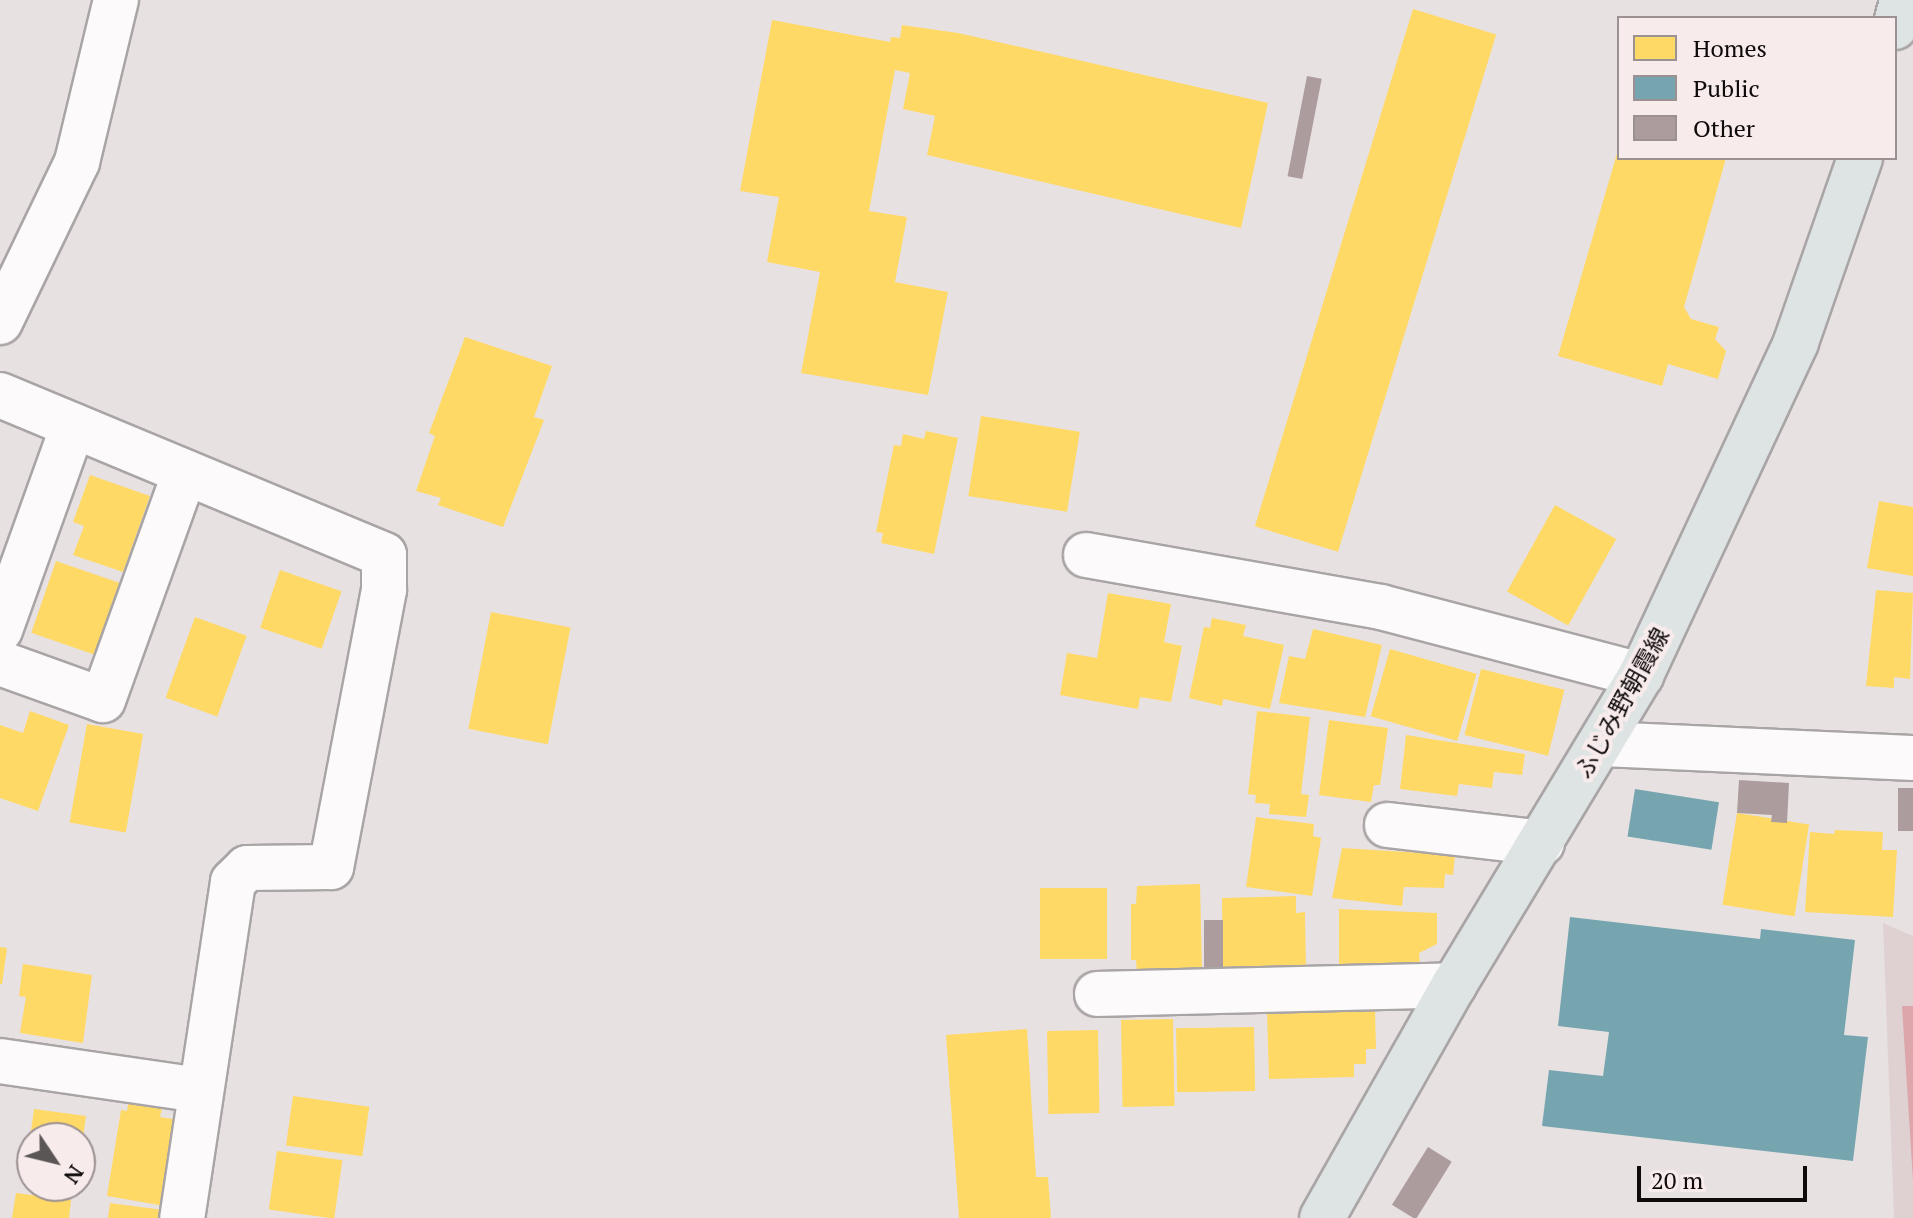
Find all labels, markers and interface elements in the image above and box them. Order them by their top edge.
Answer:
legend [1617,16,1897,160]
text: Homes [1693,32,1767,64]
text: Public [1693,72,1760,104]
text: Other [1693,112,1755,144]
street label: ふじみ野朝霞線 [1569,623,1675,783]
north arrow [16,1122,96,1202]
scale bar [1641,1150,1811,1200]
text: N [58,1160,91,1190]
text: 20 m [1651,1164,1703,1196]

